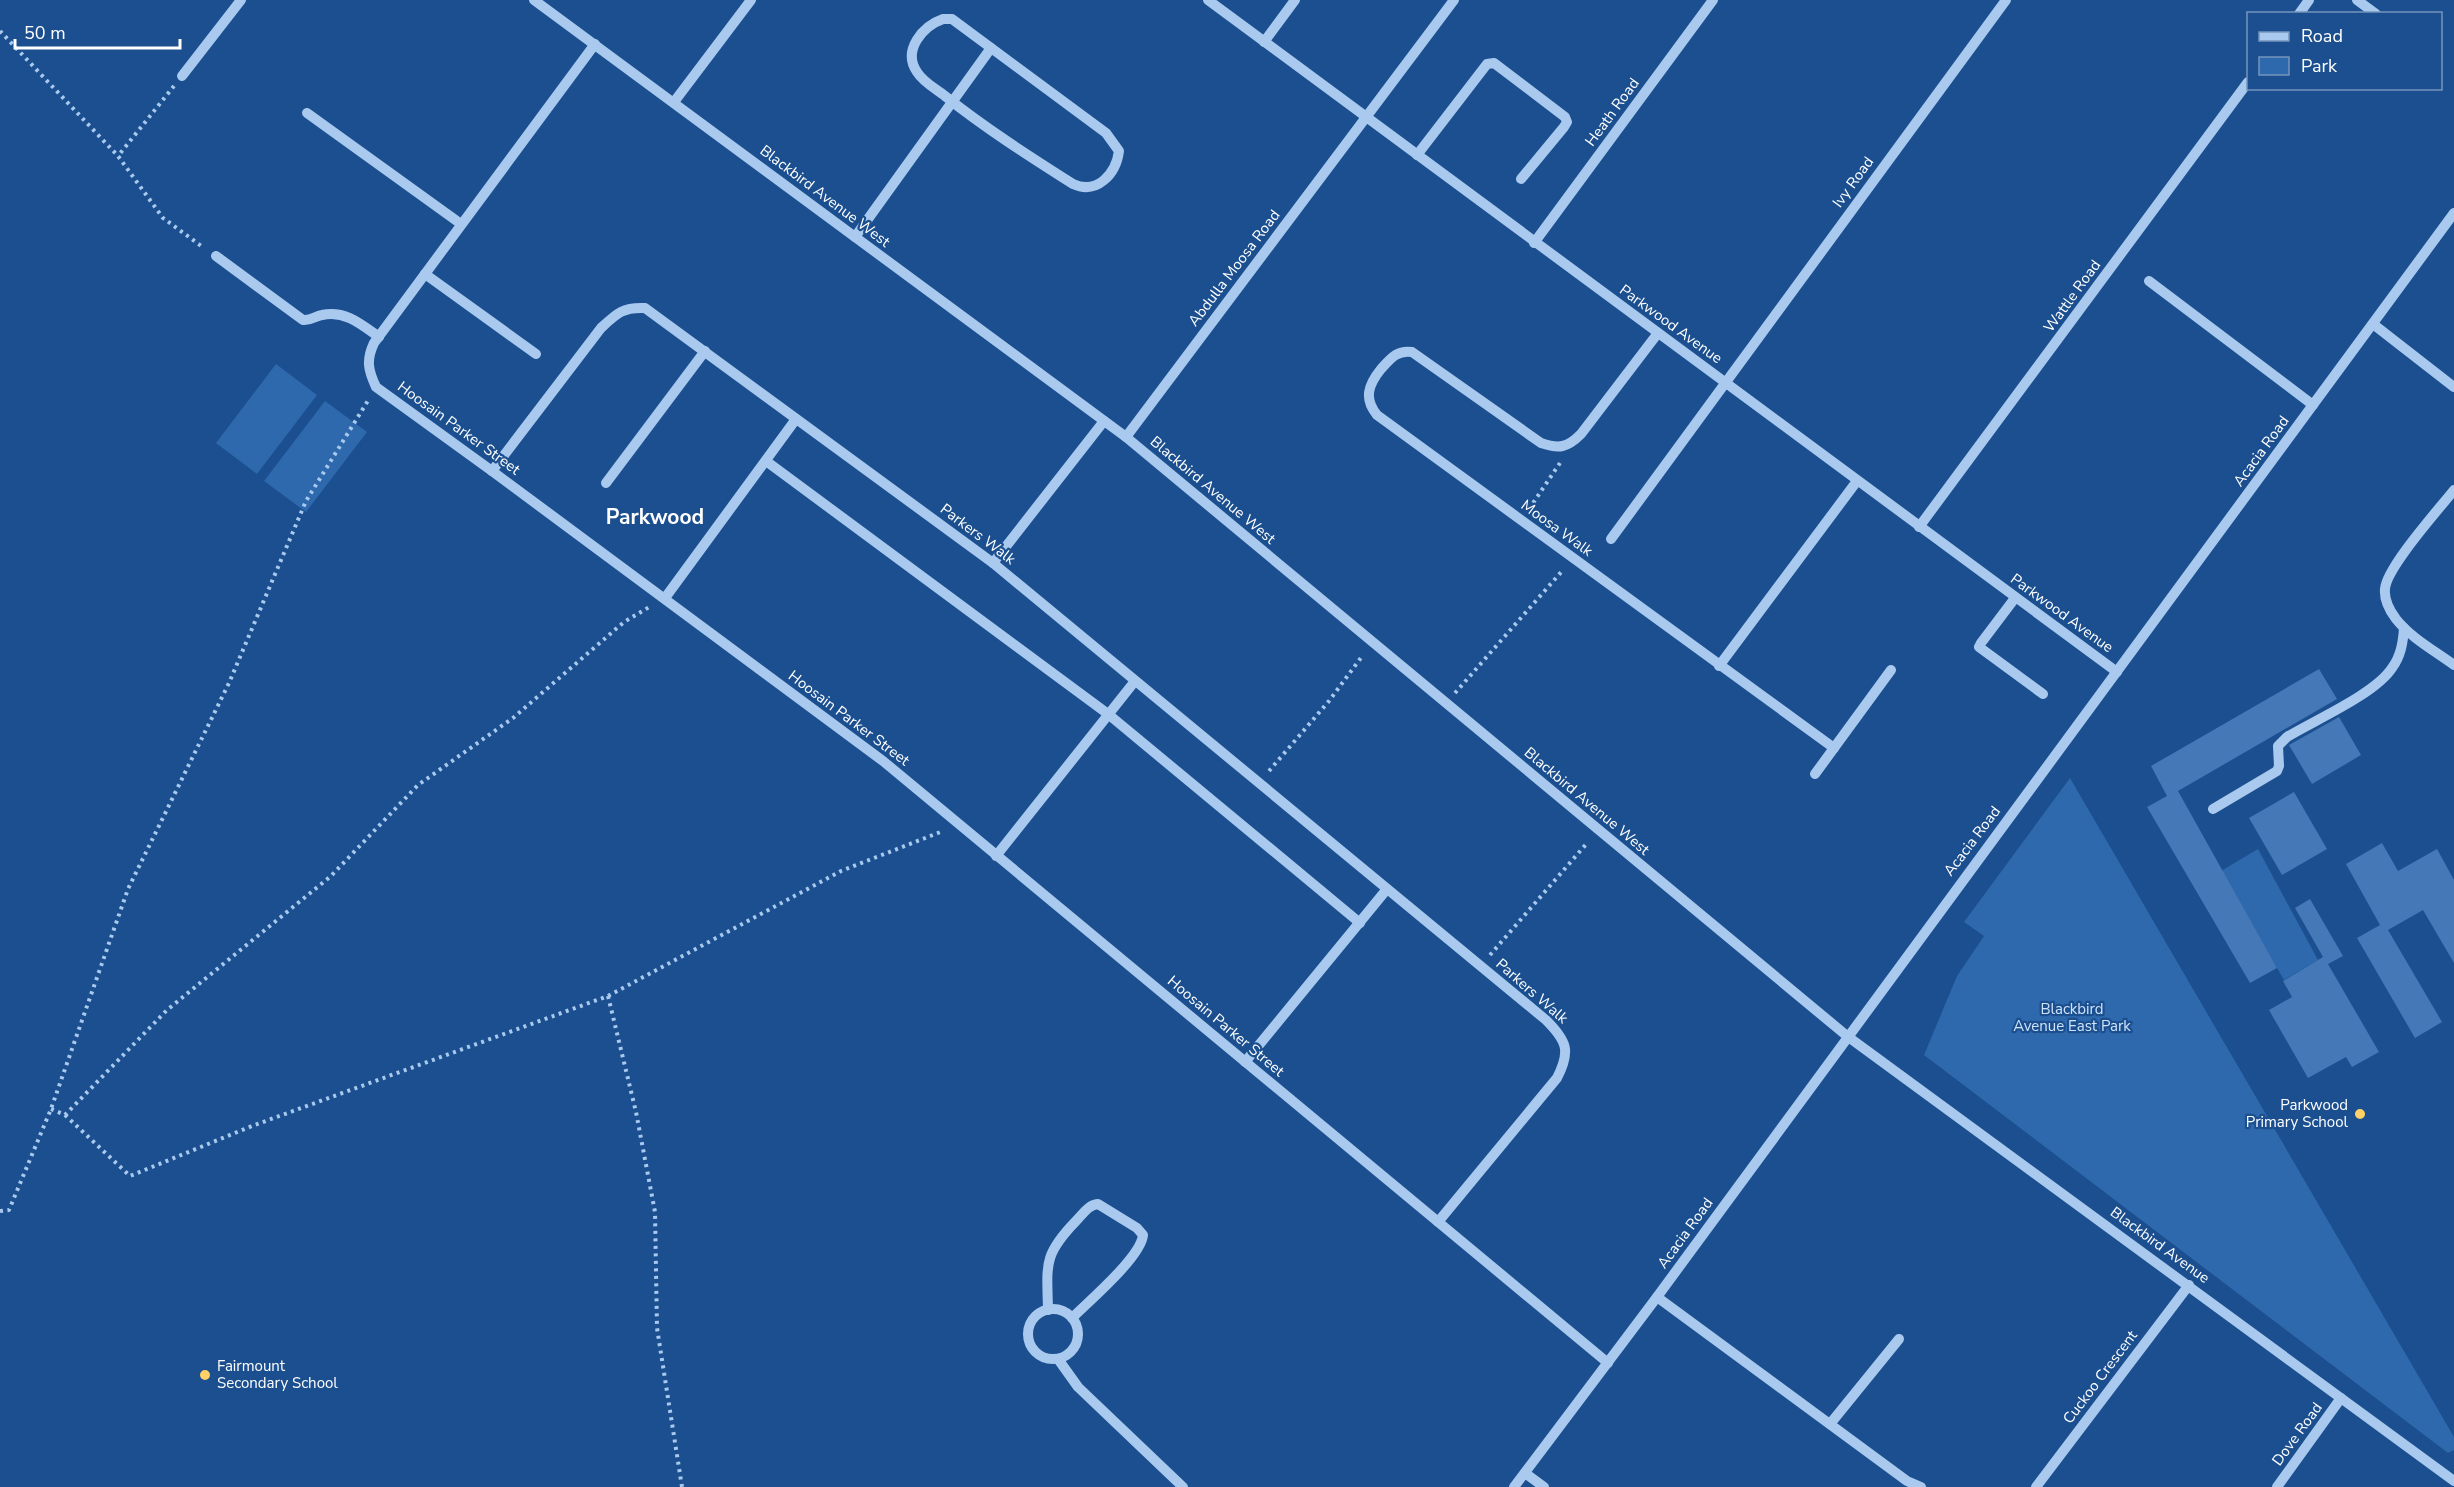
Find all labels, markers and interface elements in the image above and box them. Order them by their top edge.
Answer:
scale bar [15,12,180,50]
legend [2247,12,2442,90]
text: 50 m [24,21,66,45]
text: Road [2301,24,2343,48]
text: Park [2301,54,2338,78]
street label: Heath Road [1580,74,1644,150]
street label: Blackbird Avenue West [756,140,895,252]
street label: Ivy Road [1828,153,1878,211]
street label: Abdulla Moosa Road [1184,206,1284,330]
street label: Wattle Road [2039,256,2105,336]
street label: Parkwood Avenue [1616,280,1726,368]
street label: Hoosain Parker Street [394,377,525,480]
street label: Acacia Road [2229,412,2293,490]
street label: Blackbird Avenue West [1146,432,1281,549]
street label: Moosa Walk [1517,495,1597,561]
street label: Parkers Walk [936,499,1020,569]
district label: Parkwood [606,503,704,531]
street label: Parkwood Avenue [2007,569,2117,657]
street label: Hoosain Parker Street [784,666,914,771]
street label: Blackbird Avenue West [1520,743,1655,860]
street label: Acacia Road [1939,802,2005,880]
street label: Parkers Walk [1492,954,1573,1028]
street label: Hoosain Parker Street [1163,971,1289,1081]
park label: Blackbird Avenue East Park [2013,999,2131,1036]
place label: Parkwood Primary School [2246,1095,2349,1132]
marker: Parkwood Primary School [2353,1107,2367,1121]
street label: Acacia Road [1653,1194,1717,1272]
street label: Blackbird Avenue [2106,1202,2214,1288]
street label: Cuckoo Crescent [2058,1326,2142,1428]
place label: Fairmount Secondary School [217,1356,338,1393]
marker: Fairmount Secondary School [198,1368,212,1382]
street label: Dove Road [2267,1398,2327,1470]

